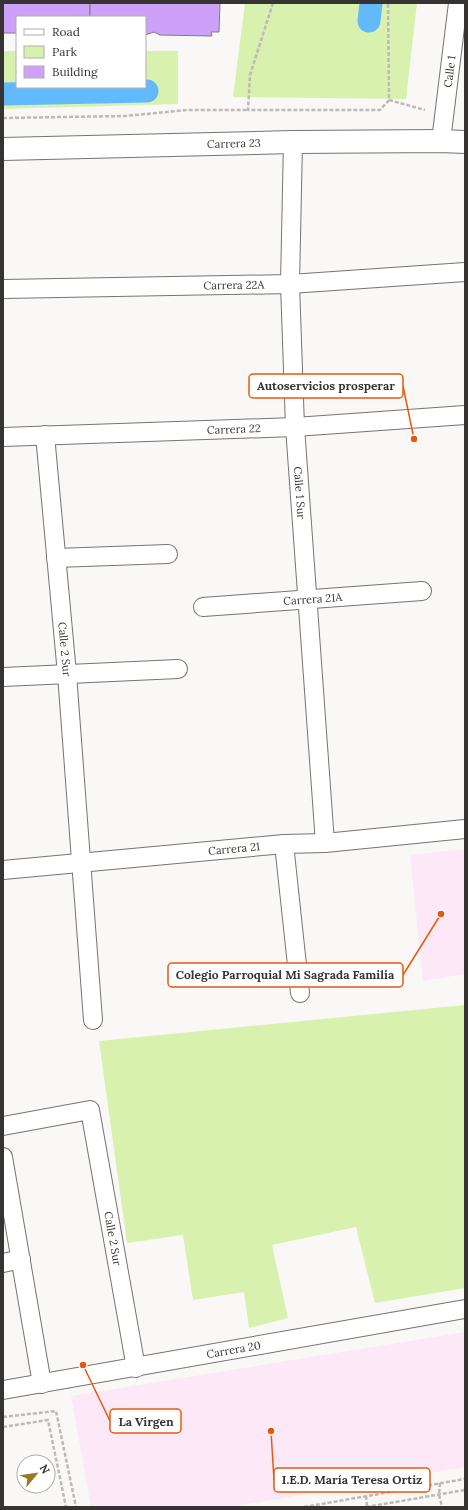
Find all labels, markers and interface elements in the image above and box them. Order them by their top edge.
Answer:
legend [16,16,146,88]
text: Road [52,24,80,39]
text: Park [52,44,78,59]
street label: Calle 1 [441,55,458,88]
text: Building [52,64,98,79]
street label: Carrera 23 [207,136,261,151]
street label: Carrera 22A [203,277,266,293]
callout: Autoservicios prosperar [249,374,403,398]
text: Autoservicios prosperar [257,378,395,393]
street label: Carrera 22 [207,421,261,437]
street label: Calle 1 Sur [291,466,309,520]
street label: Carrera 21A [283,590,344,608]
street label: Calle 2 Sur [55,621,74,677]
street label: Carrera 21 [207,839,261,858]
callout: Colegio Parroquial Mi Sagrada Familia [168,963,403,987]
text: Colegio Parroquial Mi Sagrada Familia [176,967,395,982]
street label: Calle 2 Sur [101,1210,125,1267]
street label: Carrera 20 [205,1338,262,1361]
callout: La Virgen [110,1409,181,1433]
text: La Virgen [118,1414,174,1429]
north arrow [16,1454,56,1494]
text: N [37,1462,53,1477]
callout: I.E.D. María Teresa Ortiz [274,1468,430,1492]
text: I.E.D. María Teresa Ortiz [282,1472,422,1487]

